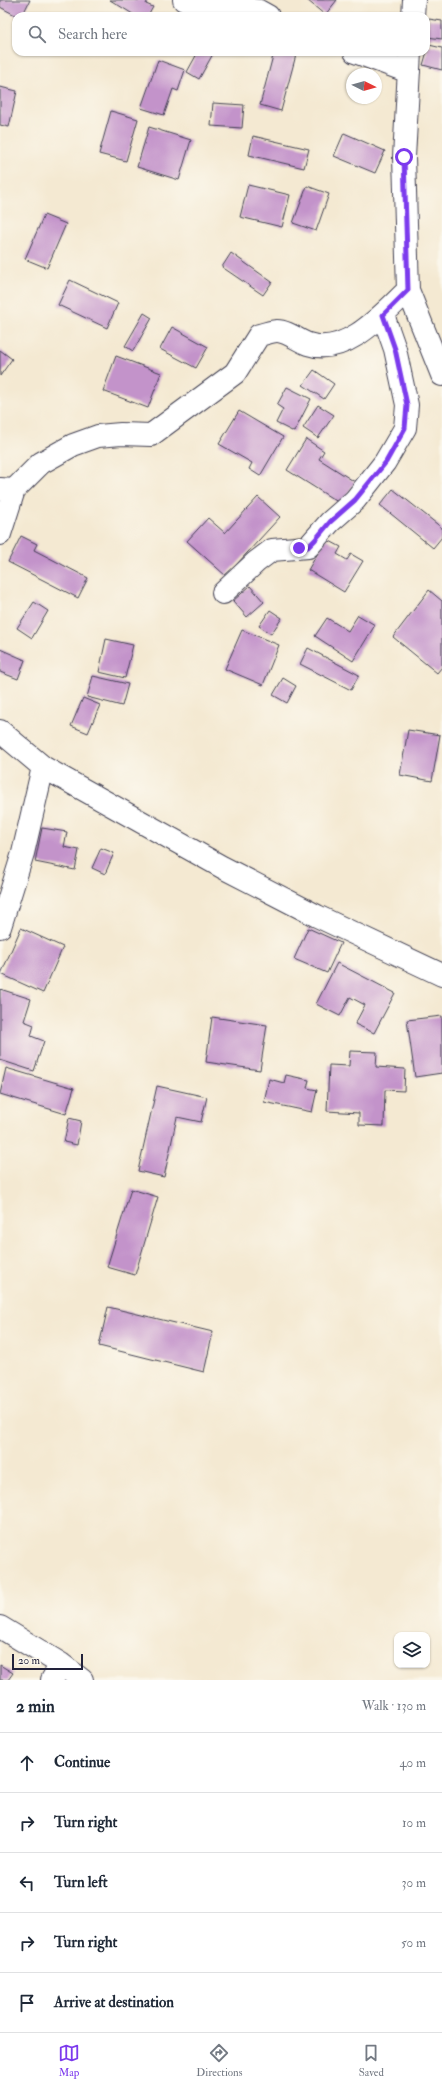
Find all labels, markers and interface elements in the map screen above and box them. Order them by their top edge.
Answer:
search box [12,12,430,56]
icon: search [26,23,48,45]
text: Search here [58,25,127,44]
north arrow [346,68,382,104]
route start [395,148,413,166]
route end [290,539,308,557]
map controls [394,1632,430,1668]
button: layers [394,1632,430,1668]
scale bar [12,1652,83,1671]
text: 20 m [18,1654,40,1667]
text: 2 min [16,1696,55,1717]
text: Walk · 130 m [362,1698,426,1714]
icon: ahead [16,1752,38,1774]
text: Continue [54,1753,110,1772]
text: 40 m [400,1755,426,1771]
icon: right [16,1812,38,1834]
text: Turn right [54,1813,117,1832]
text: 10 m [402,1815,426,1831]
icon: left [16,1872,38,1894]
text: Turn left [54,1873,108,1892]
text: 30 m [402,1875,426,1891]
icon: right [16,1932,38,1954]
text: Turn right [54,1933,117,1952]
text: 50 m [401,1935,426,1951]
icon: arrive [16,1992,38,2014]
text: Arrive at destination [54,1993,174,2012]
tab: Map [58,2042,80,2079]
tab: Directions [196,2042,243,2079]
tab: Saved [359,2042,384,2079]

